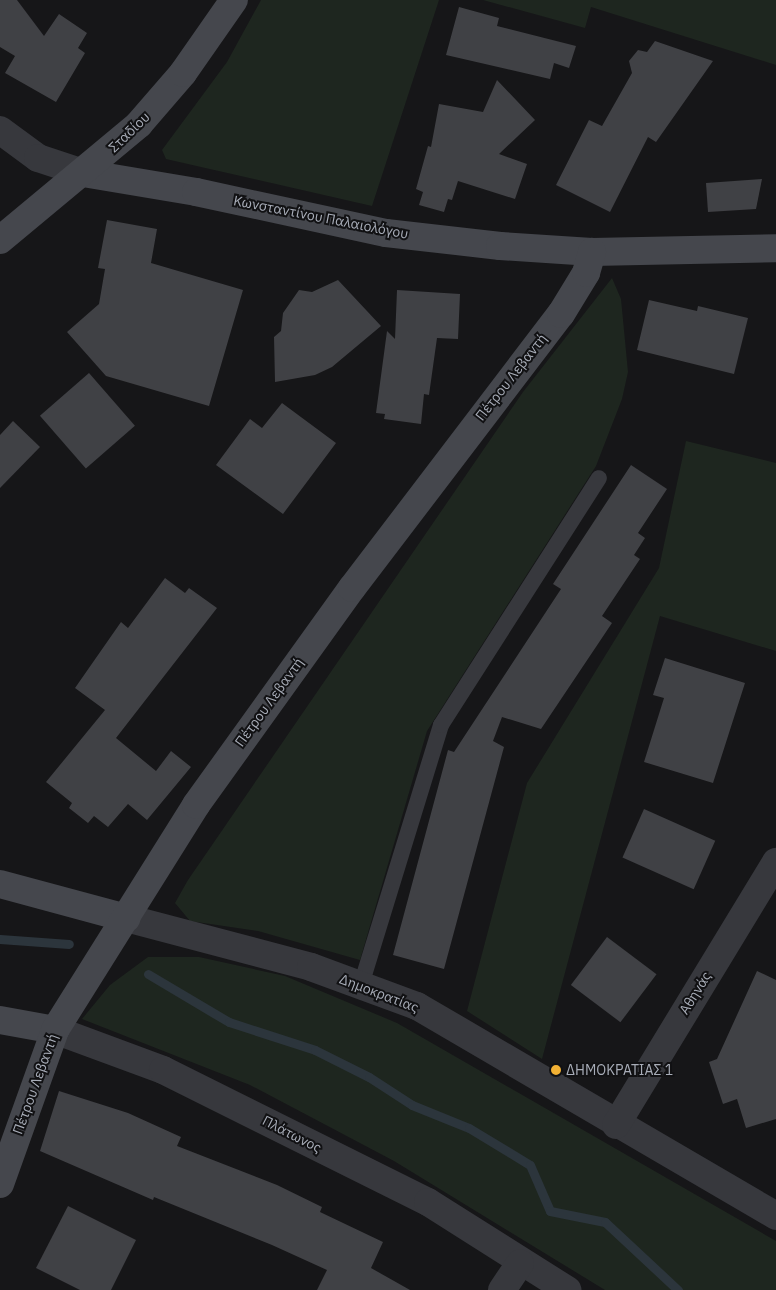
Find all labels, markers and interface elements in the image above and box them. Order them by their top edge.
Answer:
street label: Σταδίου [105,108,153,156]
street label: Κωνσταντίνου Παλαιολόγου [232,192,410,242]
street label: Πέτρου Λεβαντή [472,330,550,424]
street label: Πέτρου Λεβαντή [231,654,307,750]
street label: Αθηνάς [675,969,715,1017]
street label: Δημοκρατίας [337,970,421,1016]
street label: Πέτρου Λεβαντή [9,1031,61,1137]
place label: ΔΗΜΟΚΡΑΤΙΑΣ 1 [566,1062,673,1078]
marker: ΔΗΜΟΚΡΑΤΙΑΣ 1 [550,1064,562,1076]
street label: Πλάτωνος [260,1112,324,1156]

